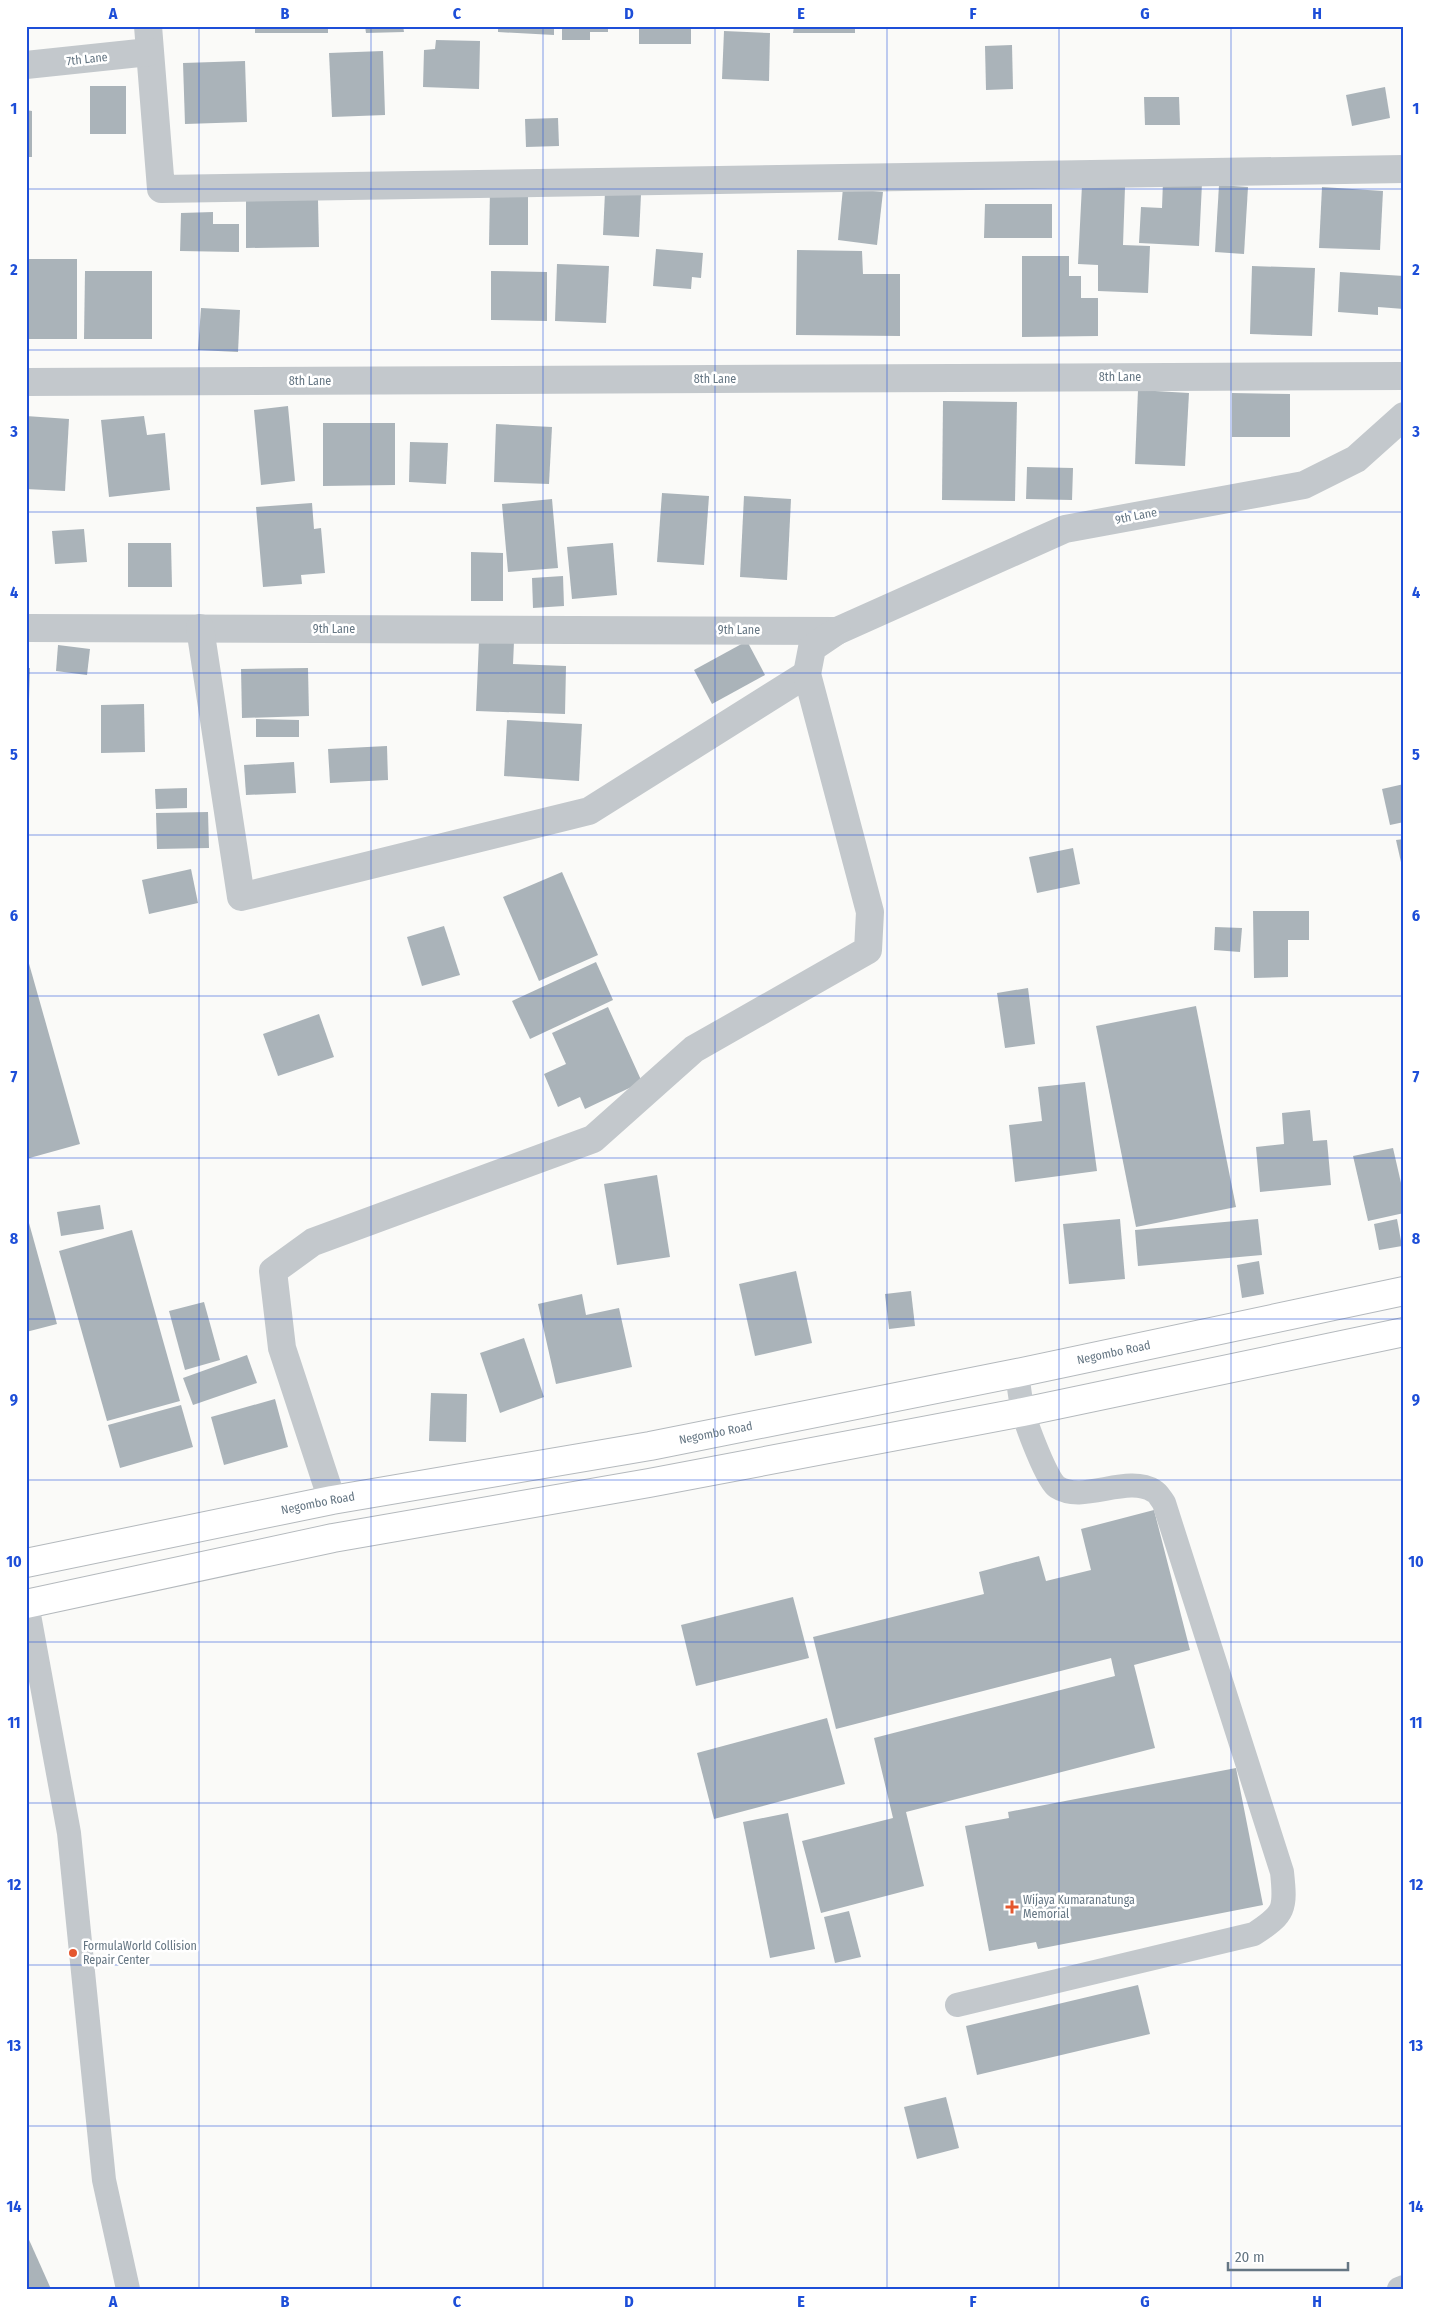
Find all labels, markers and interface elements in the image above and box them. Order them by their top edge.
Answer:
text: A [108,4,118,23]
text: B [281,4,290,23]
text: C [453,4,462,23]
text: D [624,4,634,23]
text: E [797,4,805,23]
text: F [969,4,977,23]
text: G [1140,4,1150,23]
text: H [1312,4,1322,23]
street label: 7th Lane [66,50,108,68]
text: 1 [11,99,17,118]
text: 1 [1413,99,1419,118]
text: 2 [9,260,18,279]
text: 2 [1411,260,1420,279]
street label: 8th Lane [1099,370,1141,384]
street label: 8th Lane [694,372,736,386]
street label: 8th Lane [289,374,331,388]
text: 3 [9,422,18,441]
text: 3 [1411,422,1420,441]
street label: 9th Lane [1114,505,1158,527]
text: 4 [10,583,18,602]
text: 4 [1412,583,1420,602]
street label: 9th Lane [313,622,355,636]
street label: 9th Lane [718,623,760,637]
text: 5 [10,745,18,764]
text: 5 [1412,745,1420,764]
text: 6 [10,906,18,925]
text: 6 [1412,906,1420,925]
text: 7 [11,1067,18,1086]
text: 7 [1413,1067,1420,1086]
text: 8 [10,1229,19,1248]
text: 8 [1412,1229,1421,1248]
street label: Negombo Road [1076,1338,1152,1367]
text: 9 [10,1390,18,1409]
text: 9 [1412,1390,1420,1409]
street label: Negombo Road [678,1419,754,1447]
street label: Negombo Road [280,1489,356,1517]
text: 10 [6,1552,22,1571]
text: 10 [1408,1552,1424,1571]
text: 11 [7,1713,21,1732]
text: 11 [1409,1713,1423,1732]
text: 12 [7,1875,22,1894]
text: 12 [1409,1875,1424,1894]
place label: Wijaya Kumaranatunga Memorial [1023,1893,1135,1921]
marker: Wijaya Kumaranatunga Memorial [1005,1900,1019,1914]
place label: FormulaWorld Collision Repair Center [83,1939,197,1967]
marker: FormulaWorld Collision Repair Center [67,1947,79,1959]
text: 13 [7,2036,22,2055]
text: 13 [1409,2036,1424,2055]
text: 14 [7,2197,22,2216]
text: 14 [1409,2197,1424,2216]
scale bar [1228,2240,1348,2272]
text: 20 m [1235,2248,1265,2266]
text: A [108,2292,118,2311]
text: B [281,2292,290,2311]
text: C [453,2292,462,2311]
text: D [624,2292,634,2311]
text: E [797,2292,805,2311]
text: F [969,2292,977,2311]
text: G [1140,2292,1150,2311]
text: H [1312,2292,1322,2311]

